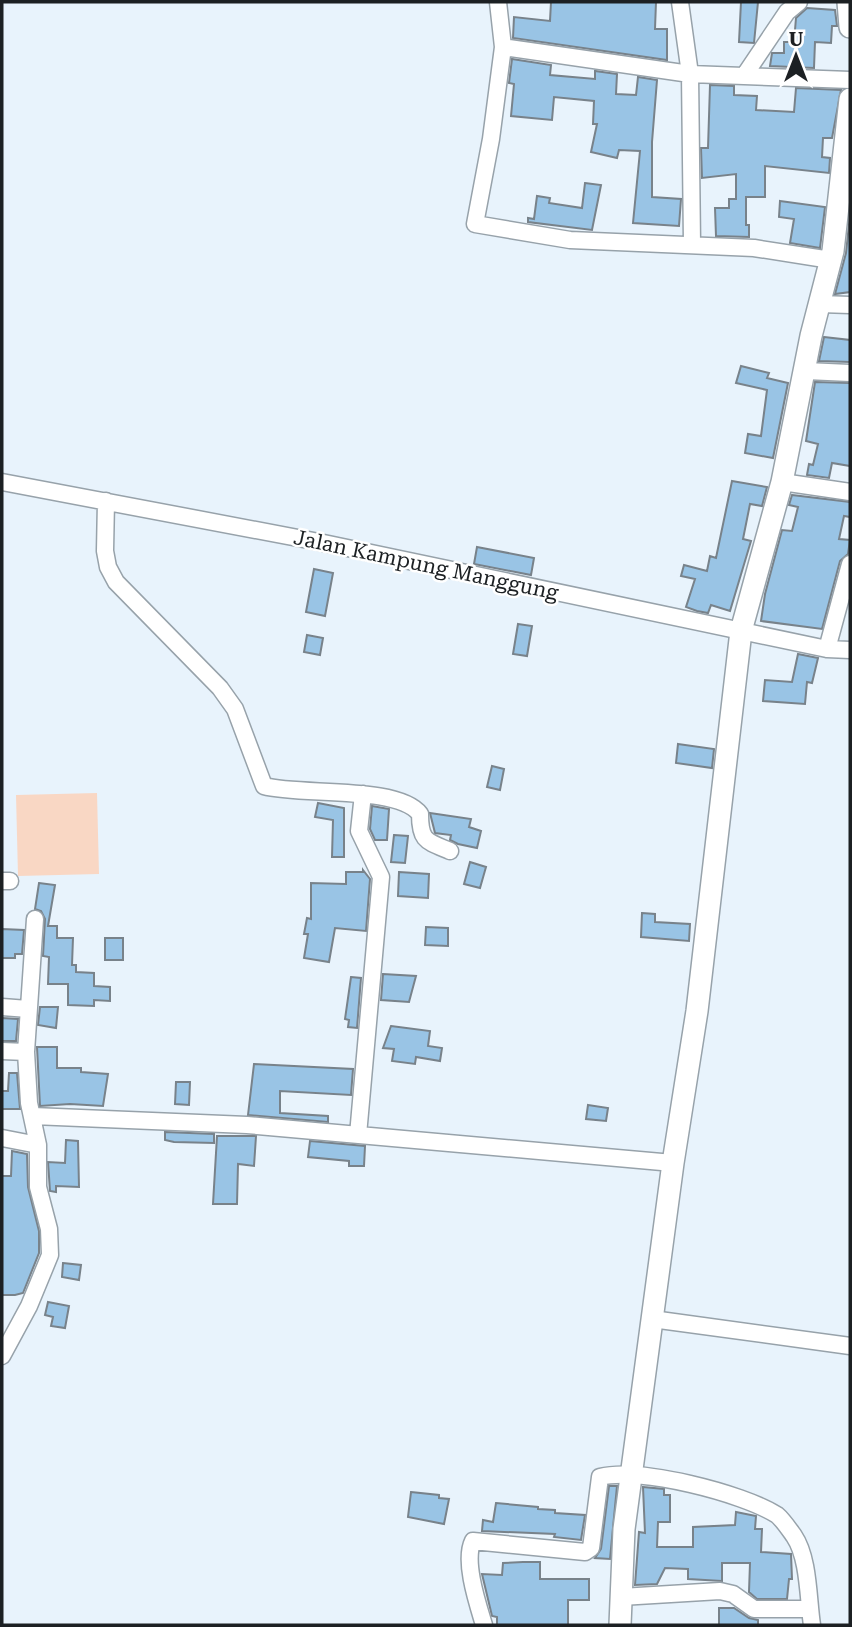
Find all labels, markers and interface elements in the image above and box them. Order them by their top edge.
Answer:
north arrow [761,21,831,91]
text: U [789,28,804,51]
street label: Jalan Kampung Manggung [291,525,561,605]

